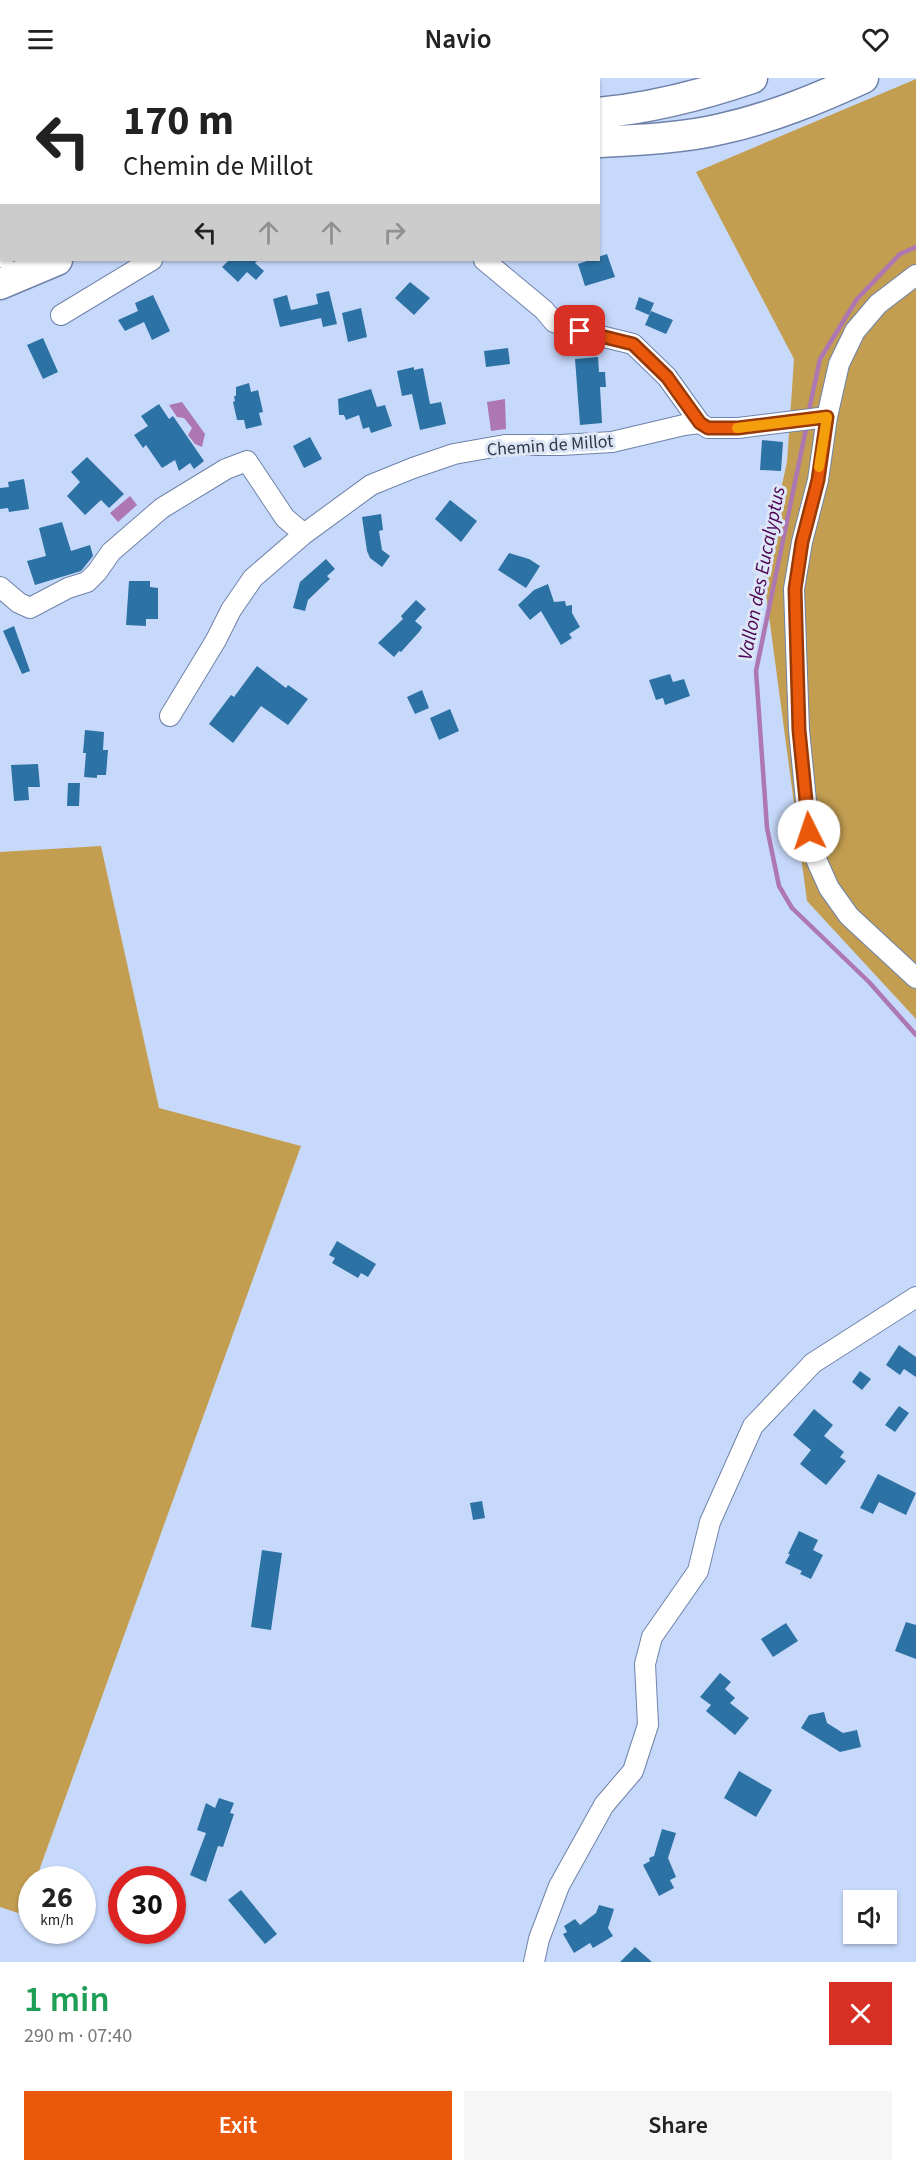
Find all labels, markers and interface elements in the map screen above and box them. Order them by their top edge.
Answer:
text: Navio [425,20,491,59]
icon: menu [24,23,57,56]
icon: heart [859,23,892,56]
text: 170 m [123,91,234,151]
icon: left [24,102,102,180]
text: Chemin de Millot [123,147,313,186]
icon: left [189,216,222,249]
icon: ahead [252,216,285,249]
icon: ahead [315,216,348,249]
icon: right [378,216,411,249]
pin [554,305,605,356]
icon: arrive [563,314,596,347]
street label: Chemin de Millot [486,429,614,462]
water label: Vallon des Eucalyptus [731,484,793,662]
position arrow [777,799,841,863]
speed limit sign: 30 [108,1866,186,1944]
text: 26 [41,1876,73,1919]
map controls [843,1890,897,1944]
button: sound [843,1890,897,1944]
text: km/h [40,1910,74,1931]
text: 1 min [24,1974,110,2025]
button: close [829,1982,892,2045]
text: 290 m · 07:40 [24,2022,132,2050]
button: Exit [24,2091,452,2160]
button: Share [464,2091,892,2160]

